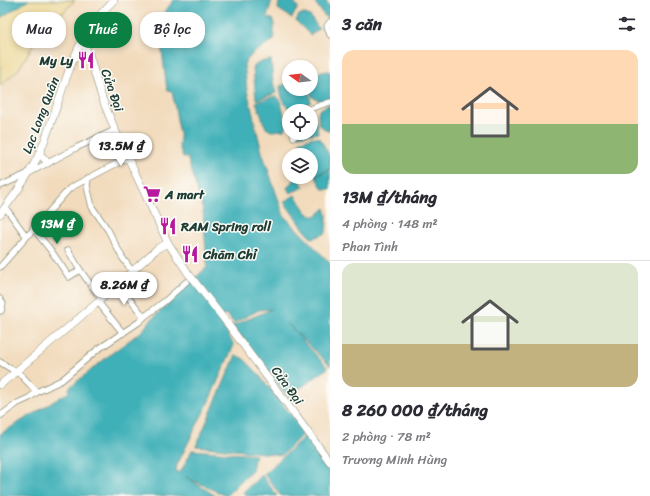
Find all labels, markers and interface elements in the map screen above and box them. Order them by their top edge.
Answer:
text: 3 căn [342,9,382,39]
chip: Mua [12,12,66,48]
chip: Thuê [74,12,132,48]
chip: Bộ lọc [140,12,205,48]
icon: filters [616,13,638,35]
place label: My Ly [39,49,74,72]
restaurant icon: My Ly [76,50,96,70]
north arrow [282,60,318,96]
map controls [282,60,318,184]
street label: Cửa Đại [94,66,131,115]
street label: Lạc Long Quân [15,73,66,157]
icon: home [454,76,526,148]
button: locate [282,104,318,140]
pin: 13.5M ₫ [84,133,158,167]
text: 13.5M ₫ [98,134,144,157]
button: layers [282,148,318,184]
text: 13M ₫/tháng [342,182,437,212]
place label: A mart [164,183,205,206]
supermarket icon: A mart [142,184,162,204]
pin: 13M ₫ [29,211,85,245]
text: 13M ₫ [40,212,74,235]
text: 4 phòng · 148 m² [342,212,438,235]
place label: RAM Spring roll [180,215,272,238]
restaurant icon: RAM Spring roll [158,216,178,236]
text: Phan Tình [342,235,398,258]
place label: Chăm Chỉ [202,243,258,266]
restaurant icon: Chăm Chỉ [180,244,200,264]
pin: 8.26M ₫ [87,272,161,306]
text: 8.26M ₫ [100,273,148,296]
icon: home [454,289,526,361]
street label: Cửa Đại [265,361,310,410]
text: 8 260 000 ₫/tháng [342,395,488,425]
text: 2 phòng · 78 m² [342,425,431,448]
text: Trương Minh Hùng [342,448,447,471]

